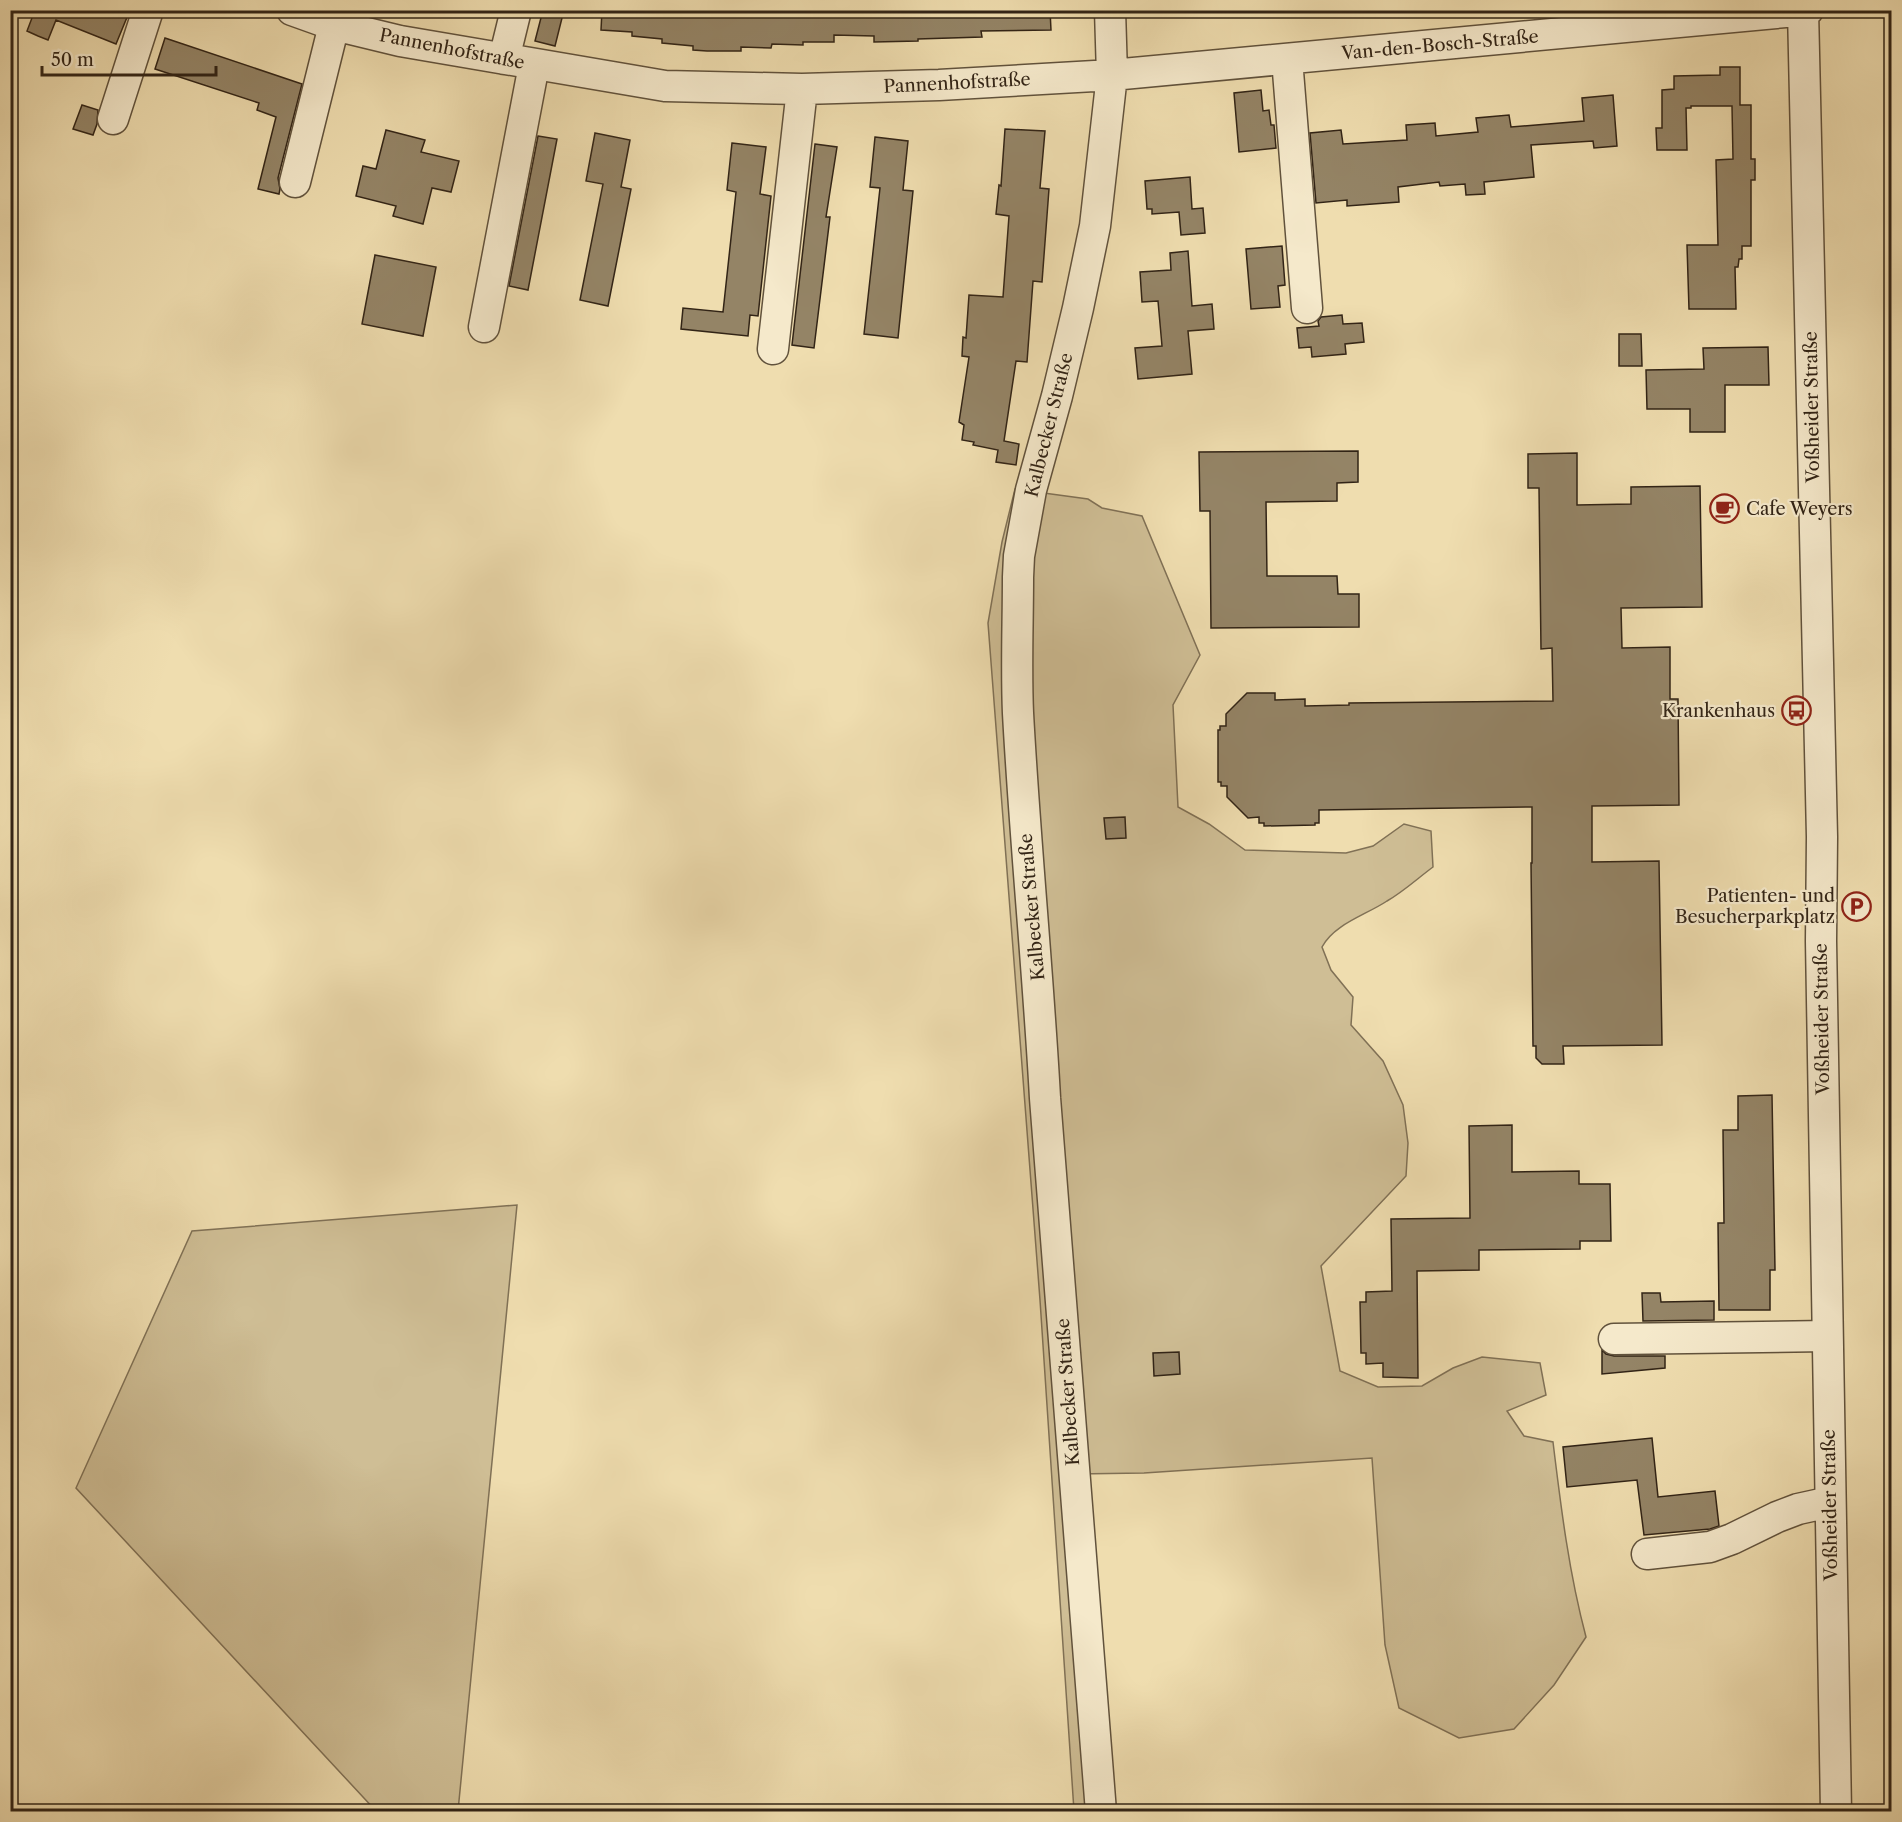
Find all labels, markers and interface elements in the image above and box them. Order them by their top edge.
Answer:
street label: Pannenhofstraße [378,24,526,74]
street label: Van-den-Bosch-Straße [1339,25,1540,65]
scale bar [42,39,216,77]
text: 50 m [51,49,94,71]
street label: Pannenhofstraße [883,68,1031,98]
street label: Voßheider Straße [1800,331,1824,484]
street label: Kalbecker Straße [1020,351,1078,499]
cafe icon: Cafe Weyers [1709,493,1741,525]
place label: Cafe Weyers [1746,498,1853,520]
bus stop icon: Krankenhaus [1780,695,1812,727]
place label: Krankenhaus [1662,700,1775,722]
street label: Kalbecker Straße [1015,832,1049,982]
place label: Patienten- und Besucherparkplatz [1675,885,1835,928]
parking icon: Patienten- und Besucherparkplatz [1840,890,1872,922]
street label: Voßheider Straße [1810,943,1834,1096]
street label: Kalbecker Straße [1052,1318,1084,1466]
street label: Voßheider Straße [1818,1429,1842,1582]

